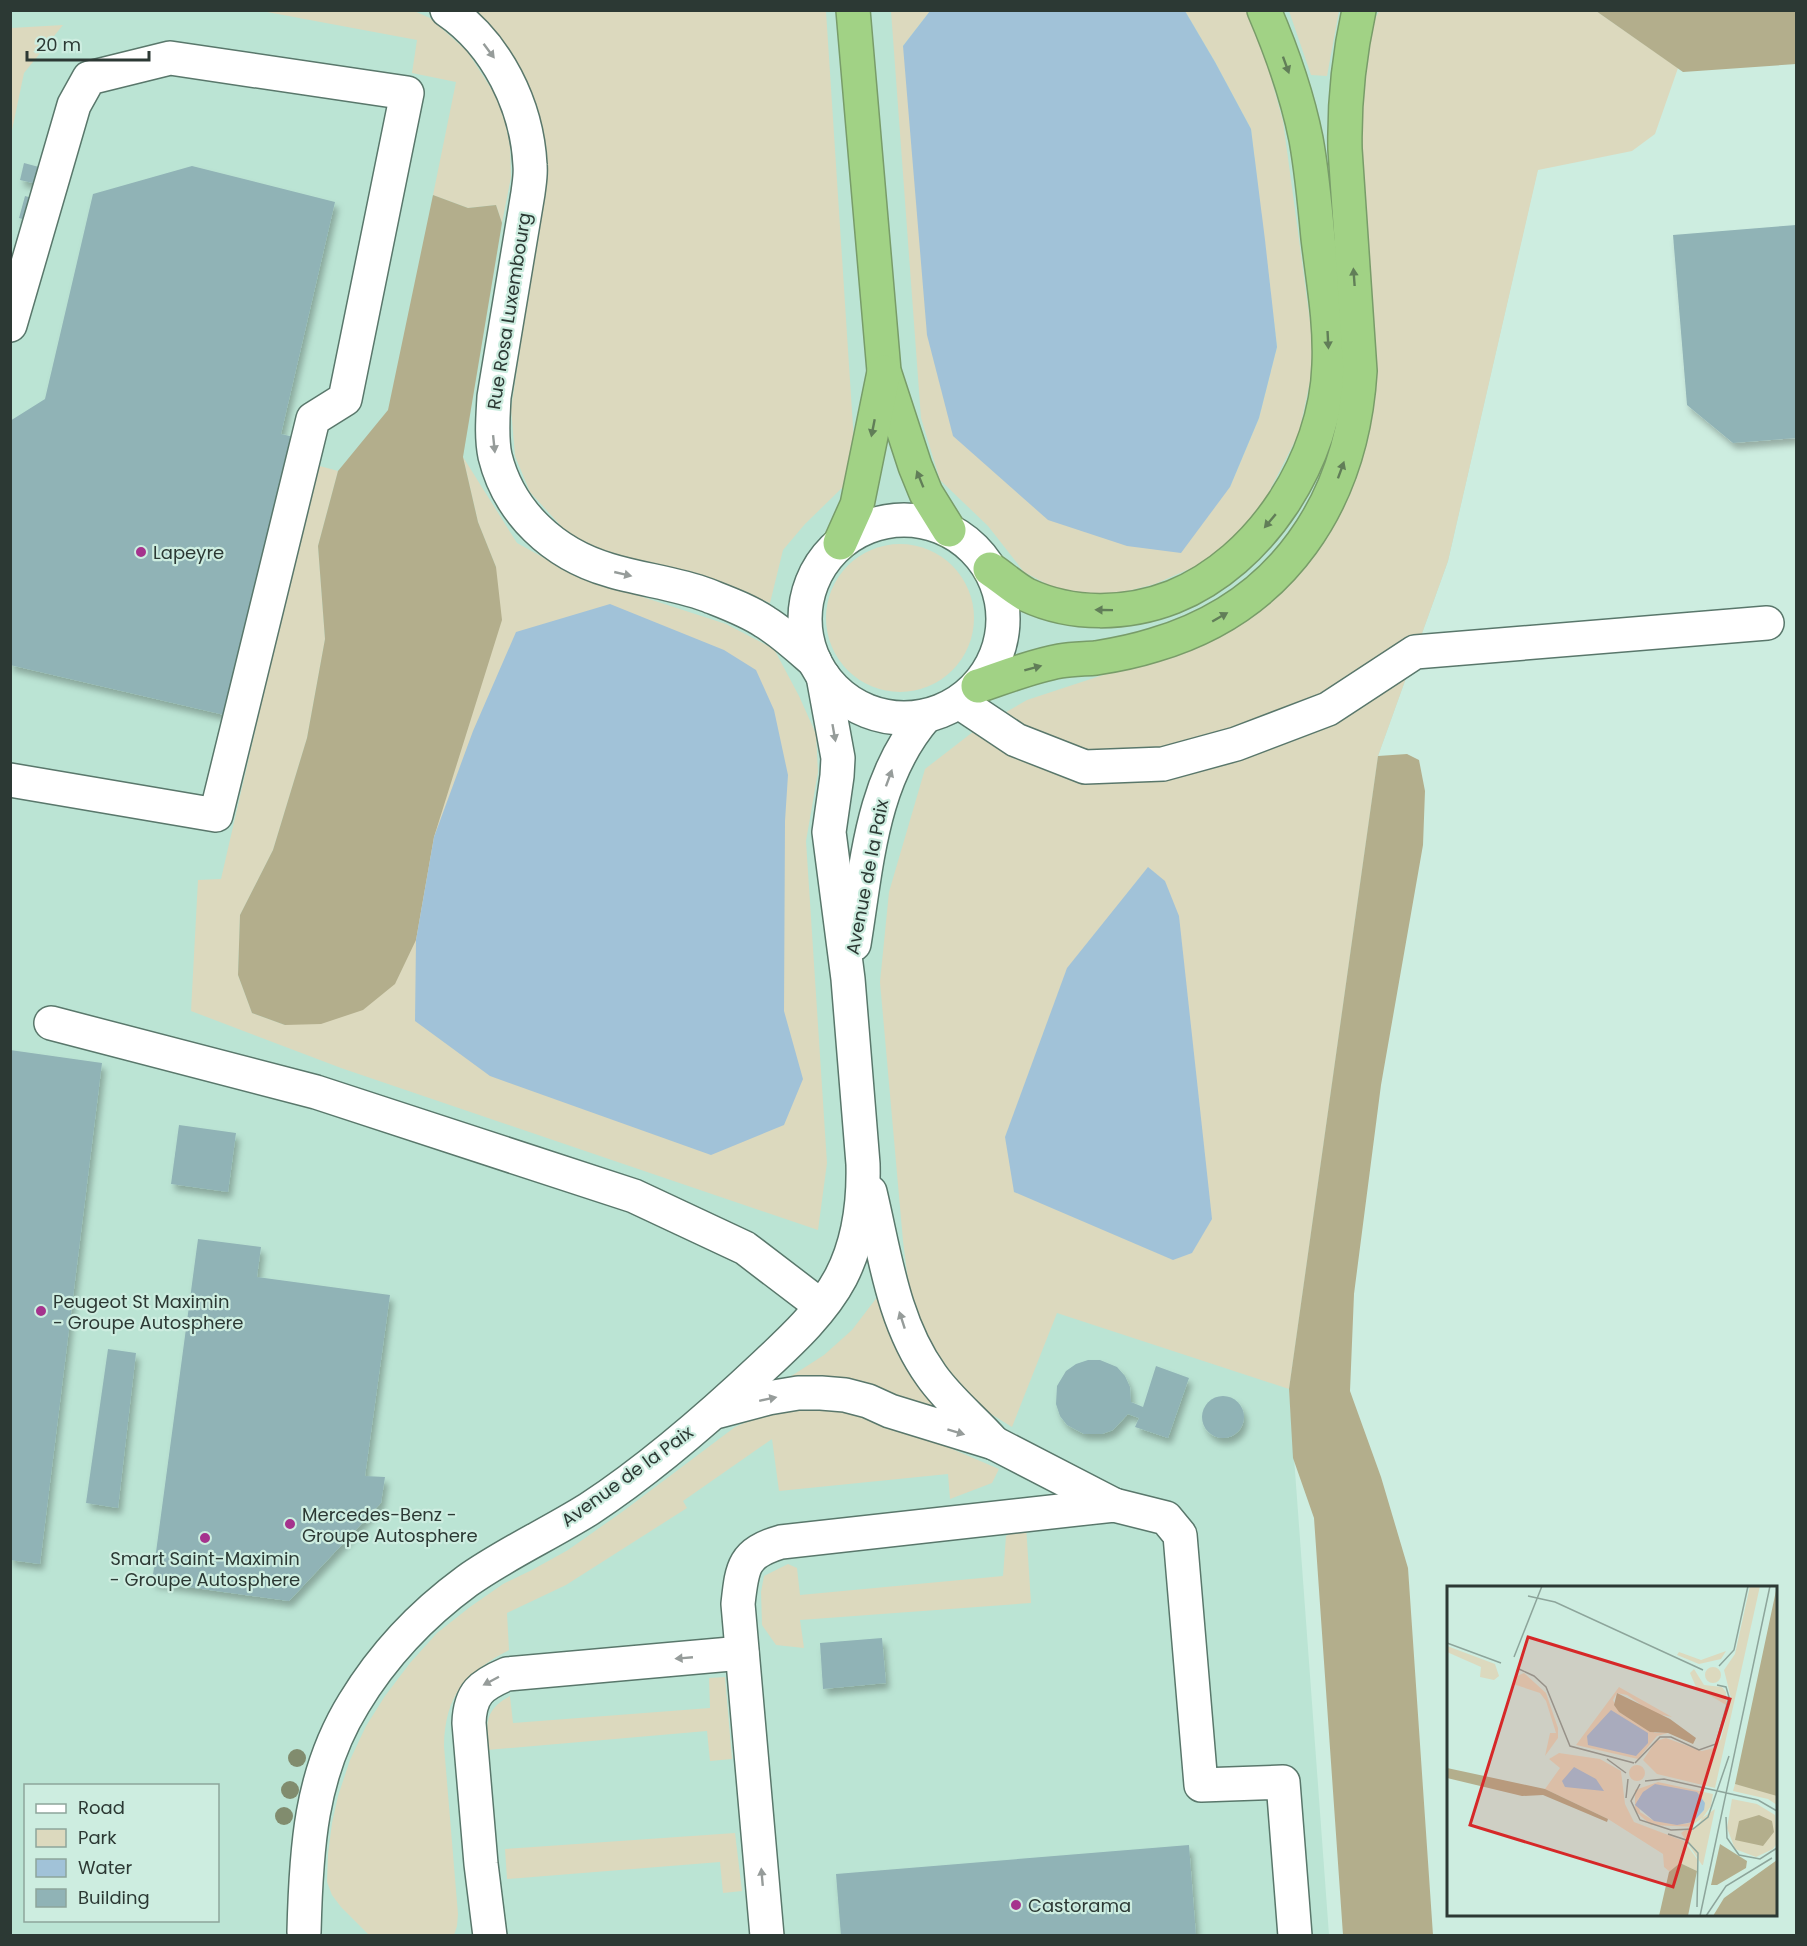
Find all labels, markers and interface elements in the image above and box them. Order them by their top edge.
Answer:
scale bar [27,24,148,62]
text: 20 m [36,32,81,57]
one-way arrow [482,44,494,59]
one-way arrow [1281,56,1291,74]
street label: Rue Rosa Luxembourg [481,211,537,411]
one-way arrow [1349,268,1359,287]
one-way arrow [1324,330,1333,349]
one-way arrow [868,419,877,438]
one-way arrow [489,435,499,454]
one-way arrow [1336,461,1346,479]
one-way arrow [915,469,925,487]
one-way arrow [1264,513,1277,528]
place label: Lapeyre [153,540,224,565]
marker: Lapeyre [134,545,148,559]
one-way arrow [613,569,632,579]
one-way arrow [1095,606,1114,615]
one-way arrow [1212,612,1228,623]
one-way arrow [1024,662,1042,672]
one-way arrow [830,724,839,743]
one-way arrow [884,768,894,786]
street label: Avenue de la Paix [840,797,894,957]
place label: Peugeot St Maximin - Groupe Autosphere [53,1289,243,1335]
marker: Peugeot St Maximin - Groupe Autosphere [34,1304,48,1318]
one-way arrow [896,1311,906,1329]
one-way arrow [759,1394,778,1403]
street label: Avenue de la Paix [556,1419,698,1532]
one-way arrow [947,1427,965,1437]
place label: Mercedes-Benz - Groupe Autosphere [302,1502,478,1548]
marker: Mercedes-Benz - Groupe Autosphere [283,1517,297,1531]
marker: Smart Saint-Maximin - Groupe Autosphere [198,1531,212,1545]
place label: Smart Saint-Maximin - Groupe Autosphere [110,1546,300,1592]
inset map [1447,1586,1777,1916]
one-way arrow [674,1653,693,1663]
one-way arrow [483,1676,500,1686]
legend [24,1784,219,1922]
text: Road [78,1795,125,1820]
text: Park [78,1825,117,1850]
text: Water [78,1855,132,1880]
one-way arrow [757,1868,767,1887]
text: Building [78,1885,150,1910]
place label: Castorama [1028,1893,1131,1918]
marker: Castorama [1009,1898,1023,1912]

